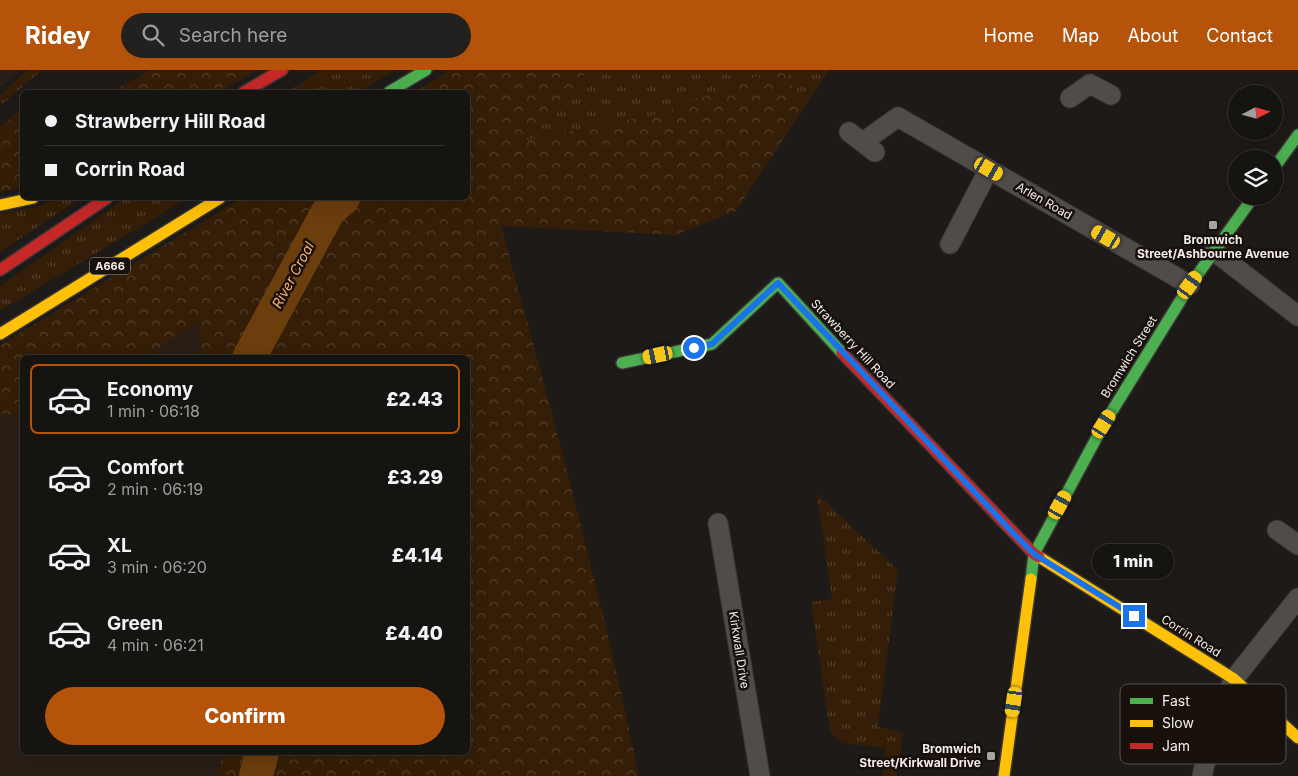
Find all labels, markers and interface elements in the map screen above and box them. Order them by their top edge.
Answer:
search box [121,13,471,58]
text: Ridey [25,21,91,50]
icon: search [139,21,167,49]
text: Search here [179,24,287,47]
text: Home [984,25,1034,46]
text: Map [1062,25,1099,46]
text: About [1127,25,1178,46]
text: Contact [1206,25,1273,46]
north arrow [1228,85,1282,140]
map controls [1228,85,1283,205]
text: Strawberry Hill Road [75,110,265,133]
button: layers [1228,150,1283,205]
car [972,155,1005,183]
text: Corrin Road [75,158,185,181]
street label: Arlen Road [1014,178,1075,223]
marker: Bromwich Street/Ashbourne Avenue [1207,219,1219,231]
car [1089,223,1122,251]
place label: Bromwich Street/Ashbourne Avenue [1137,232,1289,261]
water label: River Croal [268,238,317,311]
road number: A666 [90,258,130,275]
car [1175,268,1204,302]
street label: Strawberry Hill Road [808,296,899,391]
street label: Bromwich Street [1097,313,1160,400]
route start [683,337,705,359]
car [641,345,674,365]
icon: car [47,377,92,422]
text: Economy [107,378,193,401]
text: £2.43 [386,388,443,411]
text: 1 min · 06:18 [107,401,200,421]
car [1089,407,1118,441]
icon: car [47,455,92,500]
text: Comfort [107,456,184,479]
text: £3.29 [387,466,443,489]
text: 2 min · 06:19 [107,479,203,499]
car [1046,488,1073,522]
icon: car [47,533,92,578]
text: XL [107,534,132,557]
text: £4.14 [392,544,443,567]
callout: 1 min [1093,544,1175,578]
text: 1 min [1113,551,1153,571]
text: 3 min · 06:20 [107,557,207,577]
route end [1123,605,1145,627]
street label: Kirkwall Drive [726,610,753,690]
icon: car [47,611,92,656]
street label: Corrin Road [1159,611,1224,660]
text: Green [107,612,163,635]
text: £4.40 [385,622,443,645]
text: 4 min · 06:21 [107,635,204,655]
legend [1120,684,1286,764]
car [1004,686,1023,718]
button: Confirm [45,687,445,745]
text: Fast [1162,692,1190,709]
text: Slow [1162,714,1194,731]
text: Jam [1162,737,1190,754]
place label: Bromwich Street/Kirkwall Drive [859,741,981,770]
marker: Bromwich Street/Kirkwall Drive [985,750,997,762]

